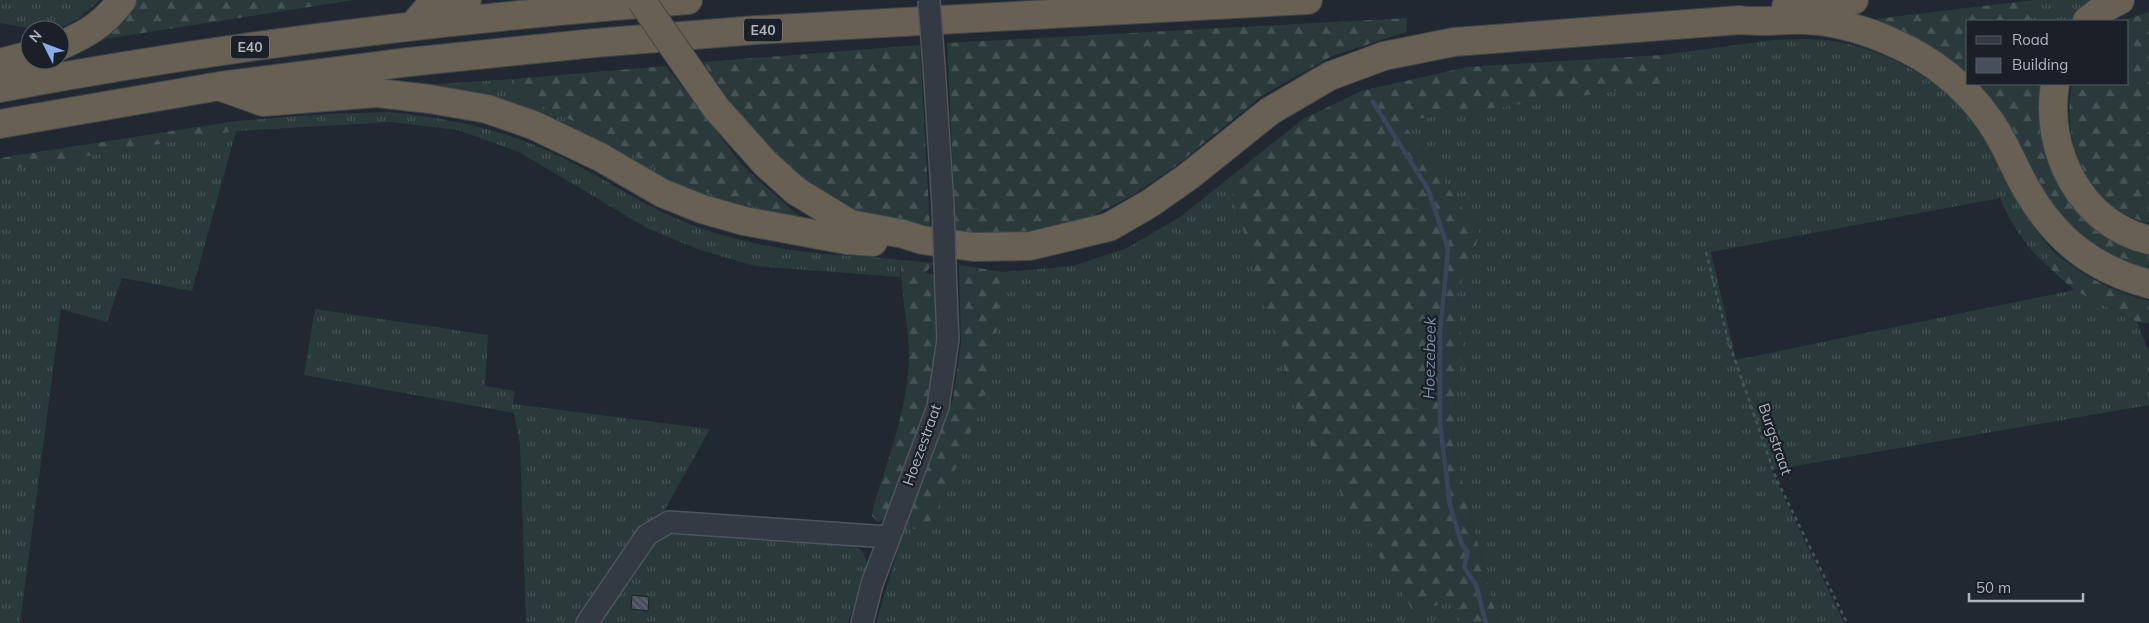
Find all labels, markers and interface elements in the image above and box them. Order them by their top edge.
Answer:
road number: E40 [744,18,782,42]
north arrow [20,20,70,70]
legend [1966,20,2129,85]
text: N [25,26,46,46]
text: Road [2012,30,2049,49]
road number: E40 [231,36,269,58]
text: Building [2012,55,2068,74]
water label: Hoezebeek [1418,316,1440,399]
street label: Burgstraat [1754,401,1797,477]
street label: Hoezestraat [898,402,945,488]
scale bar [1969,570,2083,602]
text: 50 m [1976,578,2011,597]

